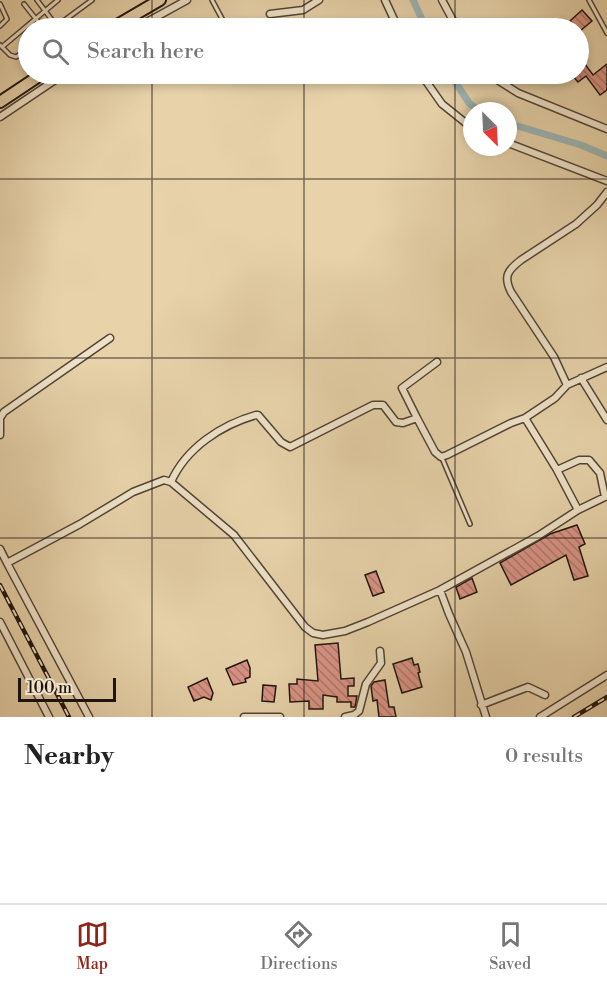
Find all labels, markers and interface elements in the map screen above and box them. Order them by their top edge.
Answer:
search box [18,18,589,84]
icon: search [39,35,72,68]
text: Search here [87,38,204,65]
north arrow [463,102,517,156]
scale bar [18,675,116,702]
text: 100 m [27,678,72,698]
text: Nearby [24,740,114,772]
text: 0 results [505,744,583,769]
tab: Map [76,918,109,974]
tab: Directions [260,918,338,974]
tab: Saved [489,918,531,974]

